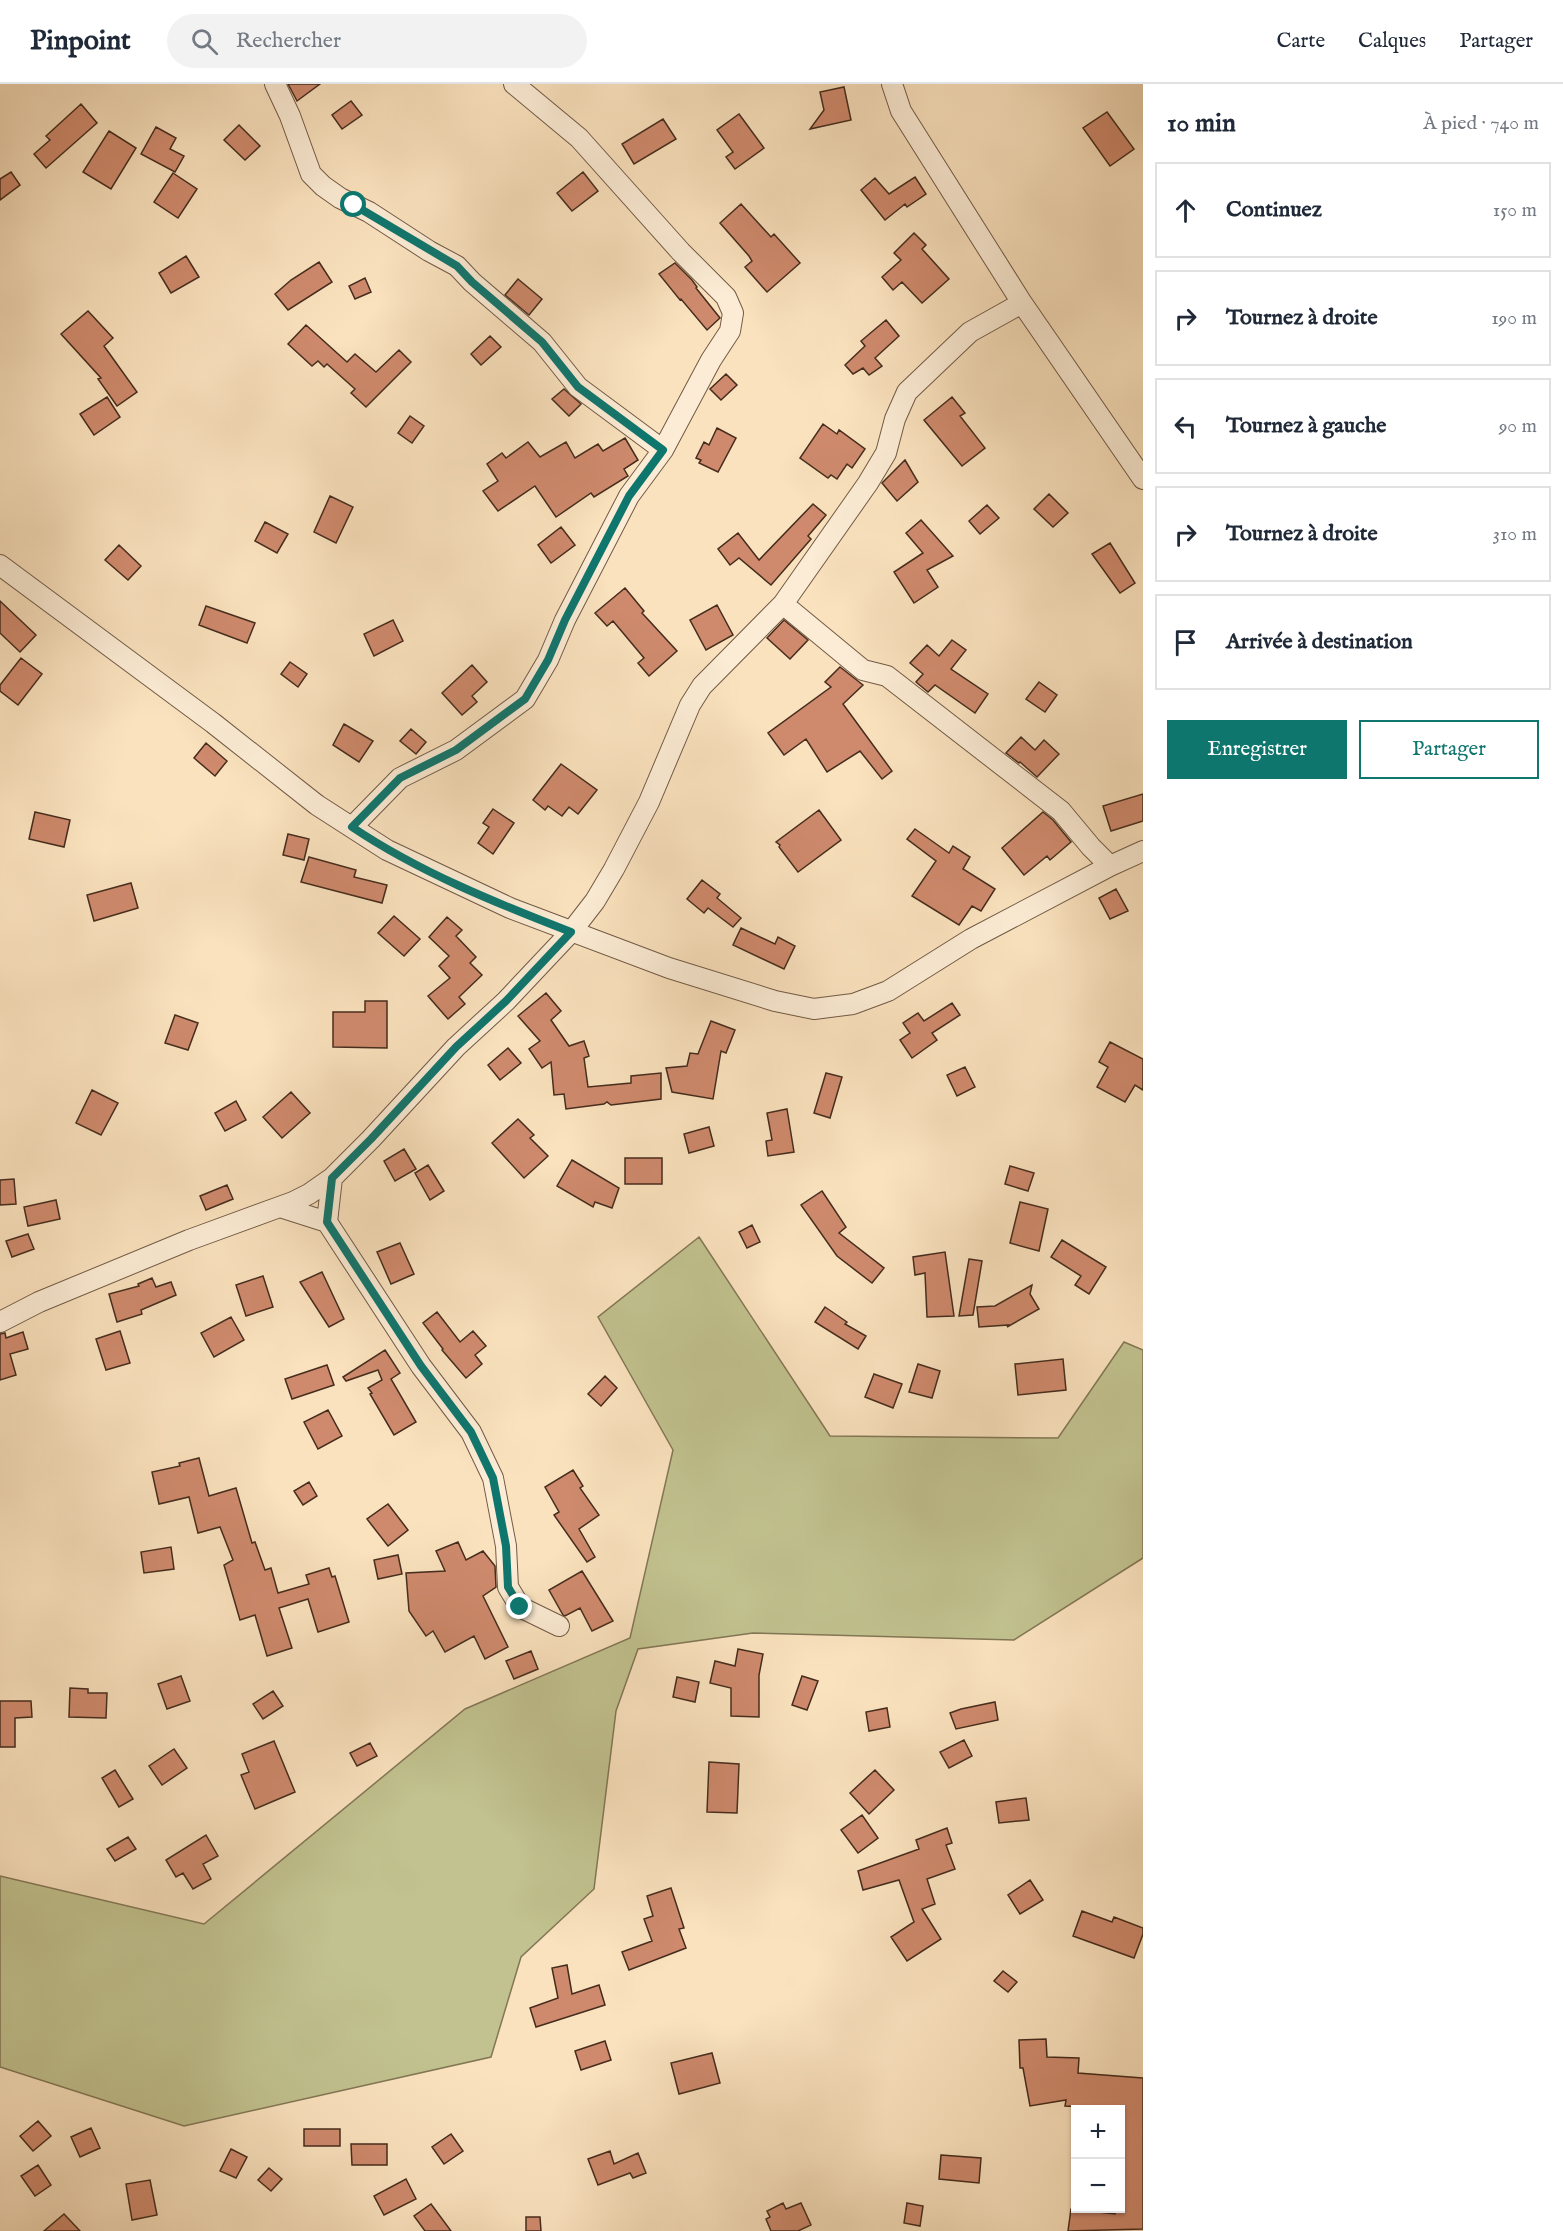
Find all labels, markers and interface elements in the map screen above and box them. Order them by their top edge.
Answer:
search box [167,14,587,68]
text: Pinpoint [30,24,131,59]
icon: search [188,25,221,58]
text: Rechercher [236,27,341,55]
text: Carte [1276,28,1325,55]
text: Calques [1358,28,1426,55]
text: Partager [1459,28,1533,55]
text: 10 min [1167,107,1236,140]
text: À pied · 740 m [1423,111,1539,136]
route start [340,191,366,217]
icon: ahead [1169,194,1202,227]
text: Continuez [1226,196,1322,224]
text: 150 m [1493,198,1537,223]
icon: right [1169,302,1202,335]
text: Tournez à droite [1226,304,1377,332]
text: 190 m [1491,306,1537,331]
icon: left [1169,410,1202,443]
text: Tournez à gauche [1226,412,1386,440]
text: 90 m [1499,414,1537,439]
icon: right [1169,518,1202,551]
text: Tournez à droite [1226,520,1377,548]
text: 310 m [1493,522,1537,547]
icon: arrive [1169,626,1202,659]
text: Arrivée à destination [1226,628,1413,656]
button: Enregistrer [1167,720,1347,779]
button: Partager [1359,720,1539,779]
route end [506,1593,532,1619]
map controls [1071,2105,1125,2213]
button: + [1071,2105,1125,2159]
button: − [1071,2159,1125,2213]

